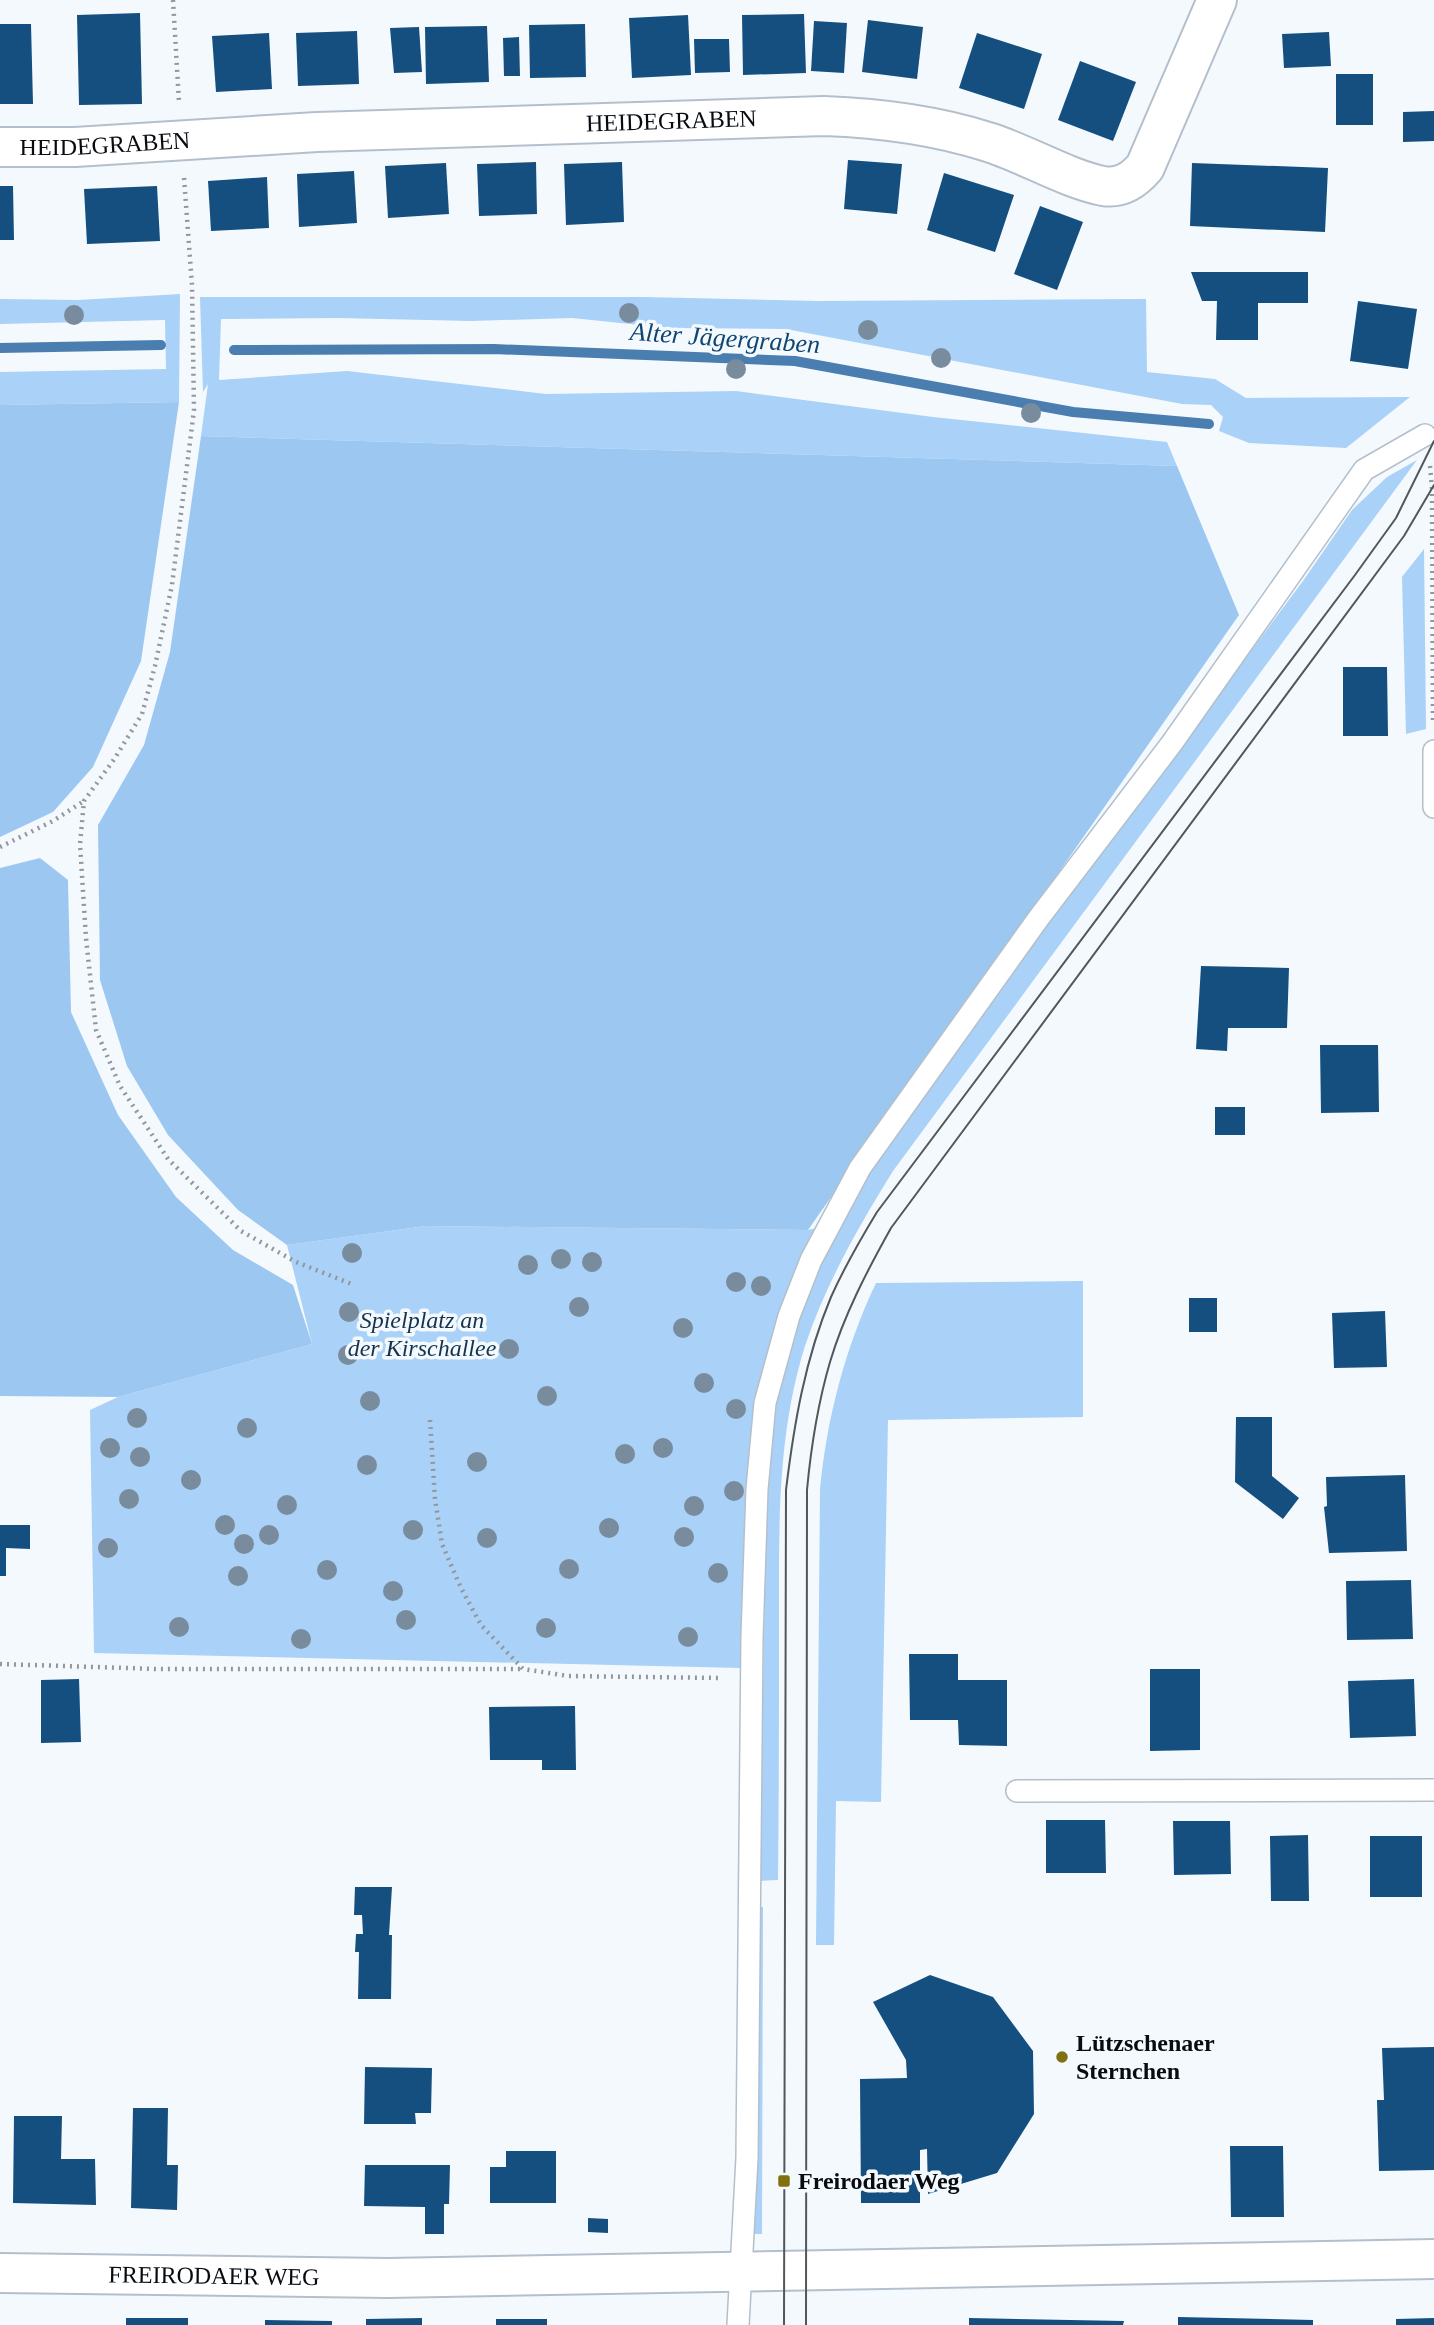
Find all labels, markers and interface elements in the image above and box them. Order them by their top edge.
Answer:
street label: HEIDEGRABEN [586,105,757,137]
street label: HEIDEGRABEN [20,127,191,160]
water label: Alter Jägergraben [627,317,821,359]
park label: Spielplatz an der Kirschallee [348,1307,497,1361]
place label: Lützschenaer Sternchen [1076,2030,1215,2084]
marker: Lützschenaer Sternchen [1054,2049,1070,2065]
place label: Freirodaer Weg [798,2168,960,2194]
marker: Freirodaer Weg [776,2173,792,2189]
street label: FREIRODAER WEG [108,2261,320,2290]

